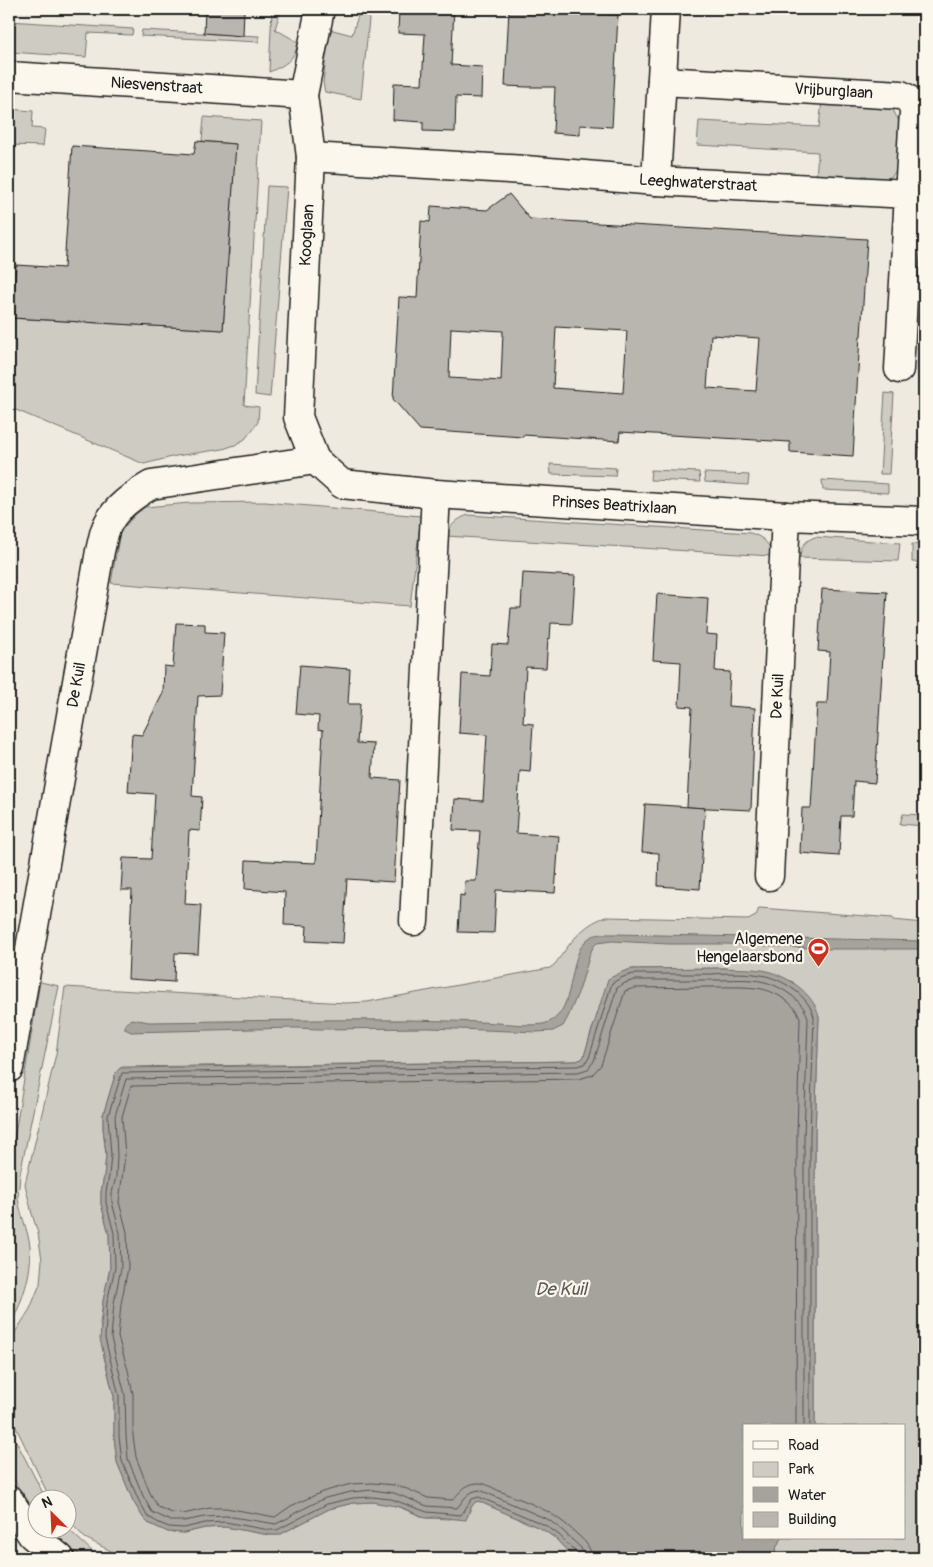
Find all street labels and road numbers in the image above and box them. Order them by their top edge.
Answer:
street label: Niesvenstraat [110,73,204,99]
street label: Vrijburglaan [794,79,874,103]
street label: Leeghwaterstraat [638,170,758,196]
street label: Kooglaan [295,203,319,267]
street label: Prinses Beatrixlaan [551,491,678,519]
street label: De Kuil [63,661,90,709]
street label: De Kuil [766,673,789,720]

